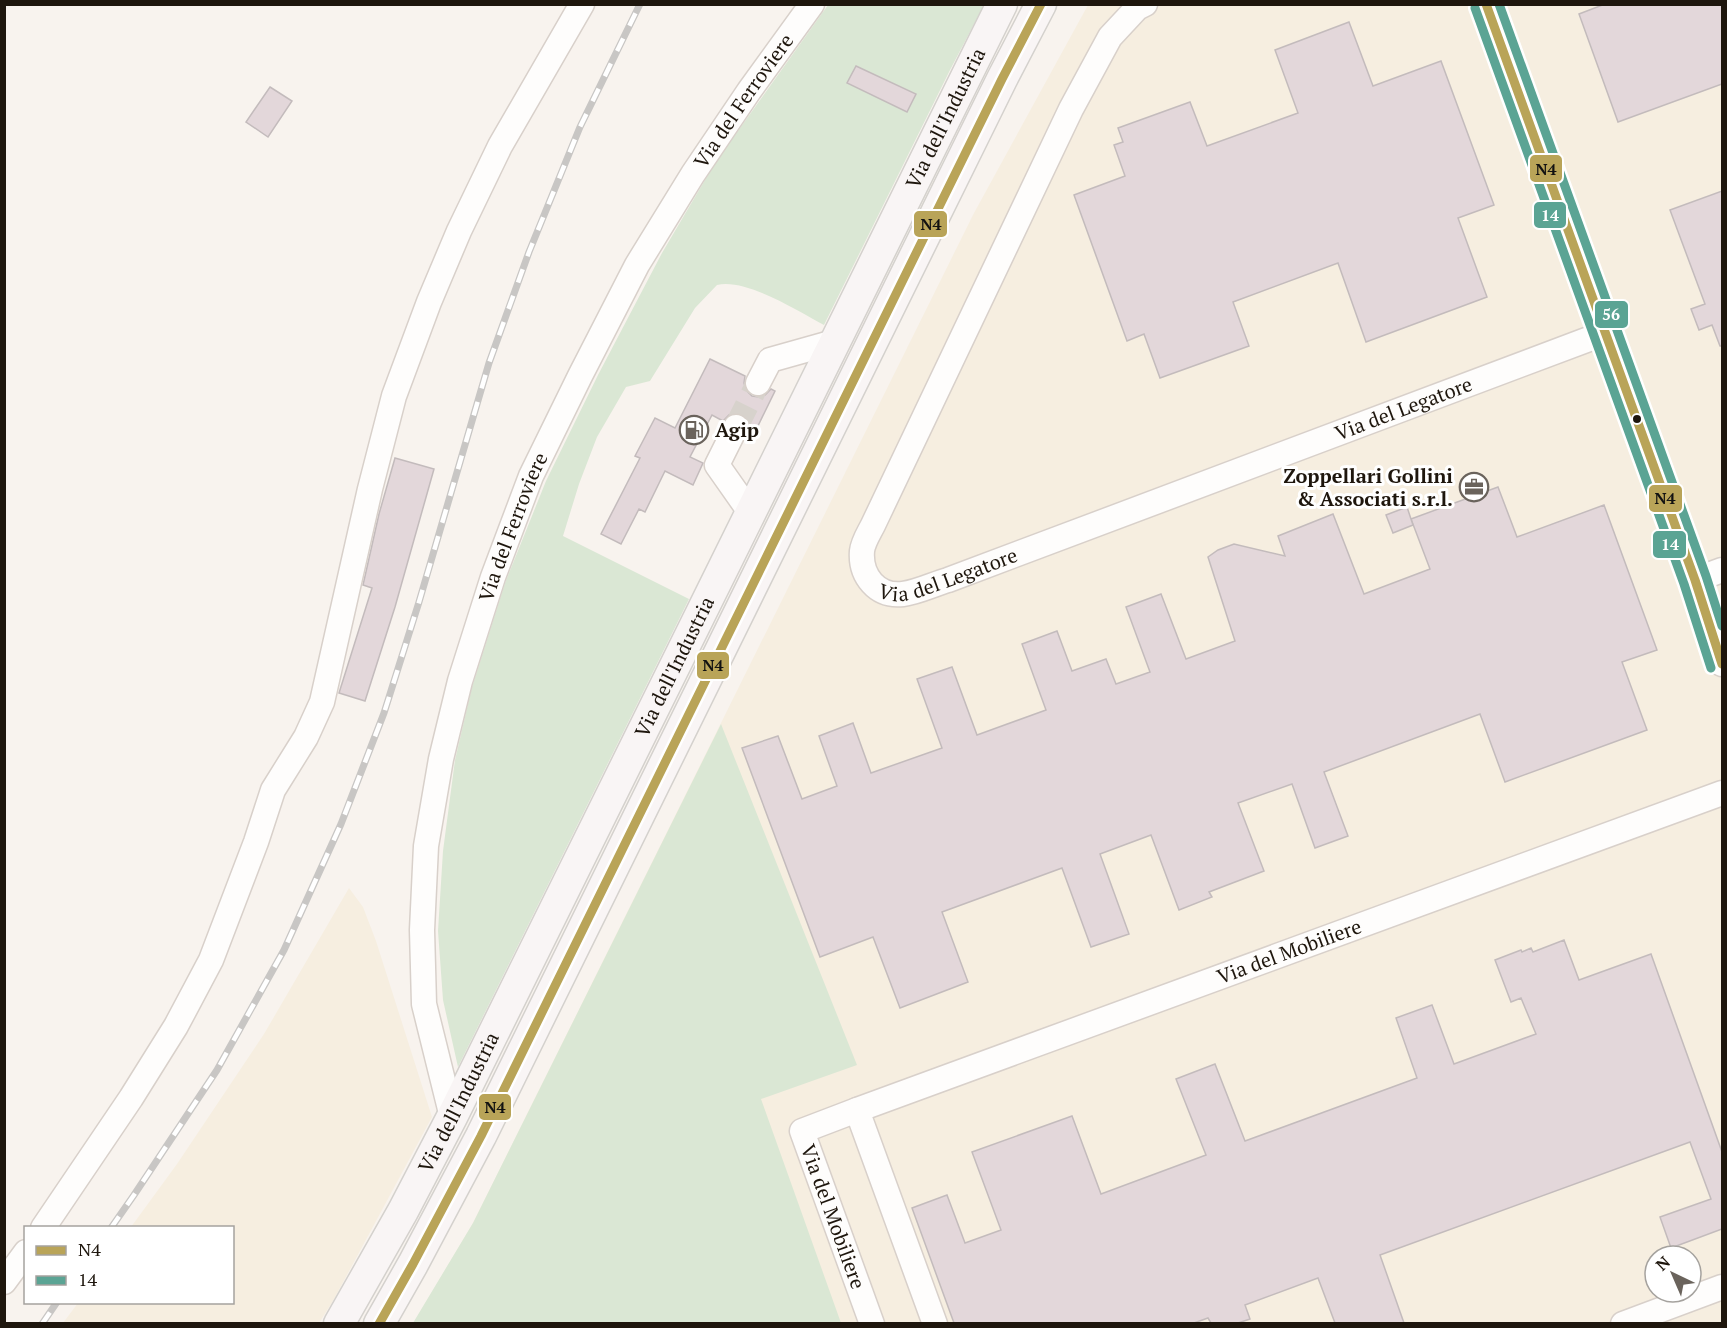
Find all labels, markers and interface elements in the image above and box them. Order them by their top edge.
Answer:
street label: Via del Ferroviere [687,28,799,173]
street label: Via dell'Industria [899,43,991,193]
line badge: N4 [1529,154,1563,183]
text: N4 [1535,158,1557,180]
line badge: 14 [1533,201,1567,229]
text: 14 [1541,204,1559,226]
line badge: N4 [913,210,948,238]
text: N4 [920,213,942,235]
line badge: 56 [1594,300,1629,329]
text: 56 [1602,303,1620,325]
street label: Via del Legatore [1331,370,1476,446]
unlabelled marker [1631,413,1643,425]
fuel station icon: Agip [678,414,710,446]
place label: Agip [715,416,759,443]
street label: Via del Ferroviere [472,448,554,605]
place label: Zoppellari Gollini & Associati s.r.l. [1283,462,1453,512]
office icon: Zoppellari Gollini & Associati s.r.l. [1458,471,1490,503]
line badge: N4 [1648,484,1683,513]
text: N4 [1654,487,1676,509]
line badge: 14 [1652,530,1687,559]
text: 14 [1661,533,1679,555]
street label: Via del Legatore [875,541,1021,608]
street label: Via dell'Industria [628,592,720,742]
line badge: N4 [696,651,730,680]
text: N4 [702,654,724,676]
street label: Via del Mobiliere [1213,912,1365,990]
street label: Via dell'Industria [411,1027,505,1177]
line badge: N4 [478,1093,512,1121]
text: N4 [484,1096,506,1118]
street label: Via del Mobiliere [795,1140,872,1293]
legend [24,1226,234,1304]
text: N4 [78,1237,101,1261]
north arrow [1643,1244,1703,1304]
text: N [1651,1251,1675,1275]
text: 14 [78,1267,98,1291]

